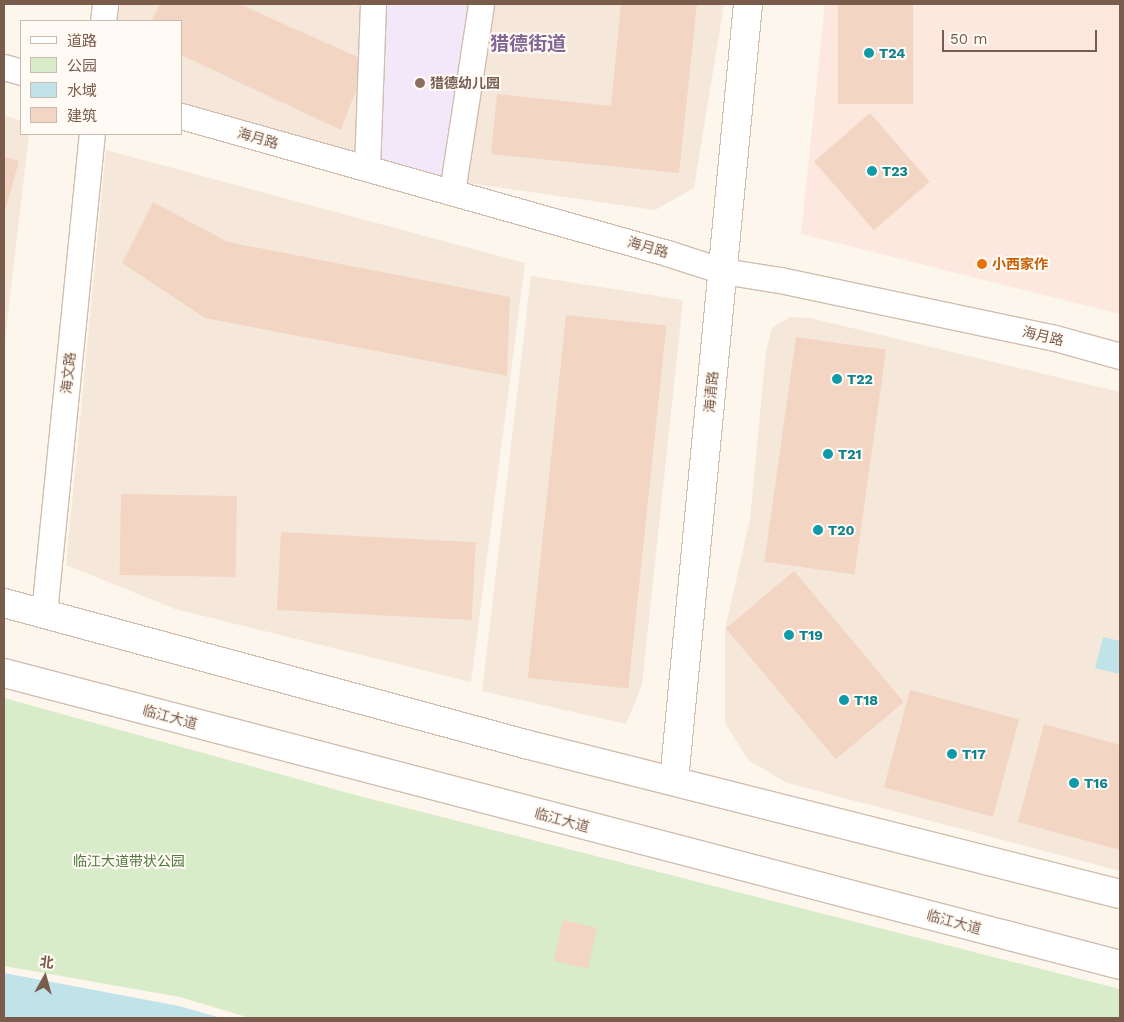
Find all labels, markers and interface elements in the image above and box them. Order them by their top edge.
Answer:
legend [20,20,182,135]
scale bar [944,20,1099,52]
text: 50 m [950,30,987,48]
text: 道路 [67,32,97,50]
district label: 猎德街道 [490,33,566,55]
place label: T24 [879,45,905,61]
marker: T24 [863,47,875,59]
text: 公园 [67,57,97,75]
place label: 猎德幼儿园 [430,75,500,91]
marker: 猎德幼儿园 [414,77,426,89]
text: 水域 [67,82,97,100]
text: 建筑 [67,107,97,125]
street label: 海月路 [235,124,281,152]
place label: T23 [882,163,908,179]
marker: T23 [866,165,878,177]
street label: 海月路 [625,233,671,261]
place label: 小西家作 [992,256,1048,272]
marker: 小西家作 [976,258,988,270]
street label: 海月路 [1021,323,1065,349]
street label: 海文路 [57,351,79,395]
street label: 海清路 [701,370,721,414]
place label: T22 [847,371,873,387]
marker: T22 [831,373,843,385]
place label: T21 [838,446,862,462]
marker: T21 [822,448,834,460]
place label: T20 [828,522,855,538]
marker: T20 [812,524,824,536]
place label: T19 [799,627,823,643]
marker: T19 [783,629,795,641]
place label: T18 [854,692,878,708]
marker: T18 [838,694,850,706]
street label: 临江大道 [141,702,199,732]
place label: T17 [962,746,986,762]
marker: T17 [946,748,958,760]
place label: T16 [1084,775,1108,791]
marker: T16 [1068,777,1080,789]
street label: 临江大道 [533,805,591,835]
park label: 临江大道带状公园 [73,853,185,869]
street label: 临江大道 [925,907,983,937]
north arrow [20,952,70,1002]
text: 北 [39,953,55,971]

